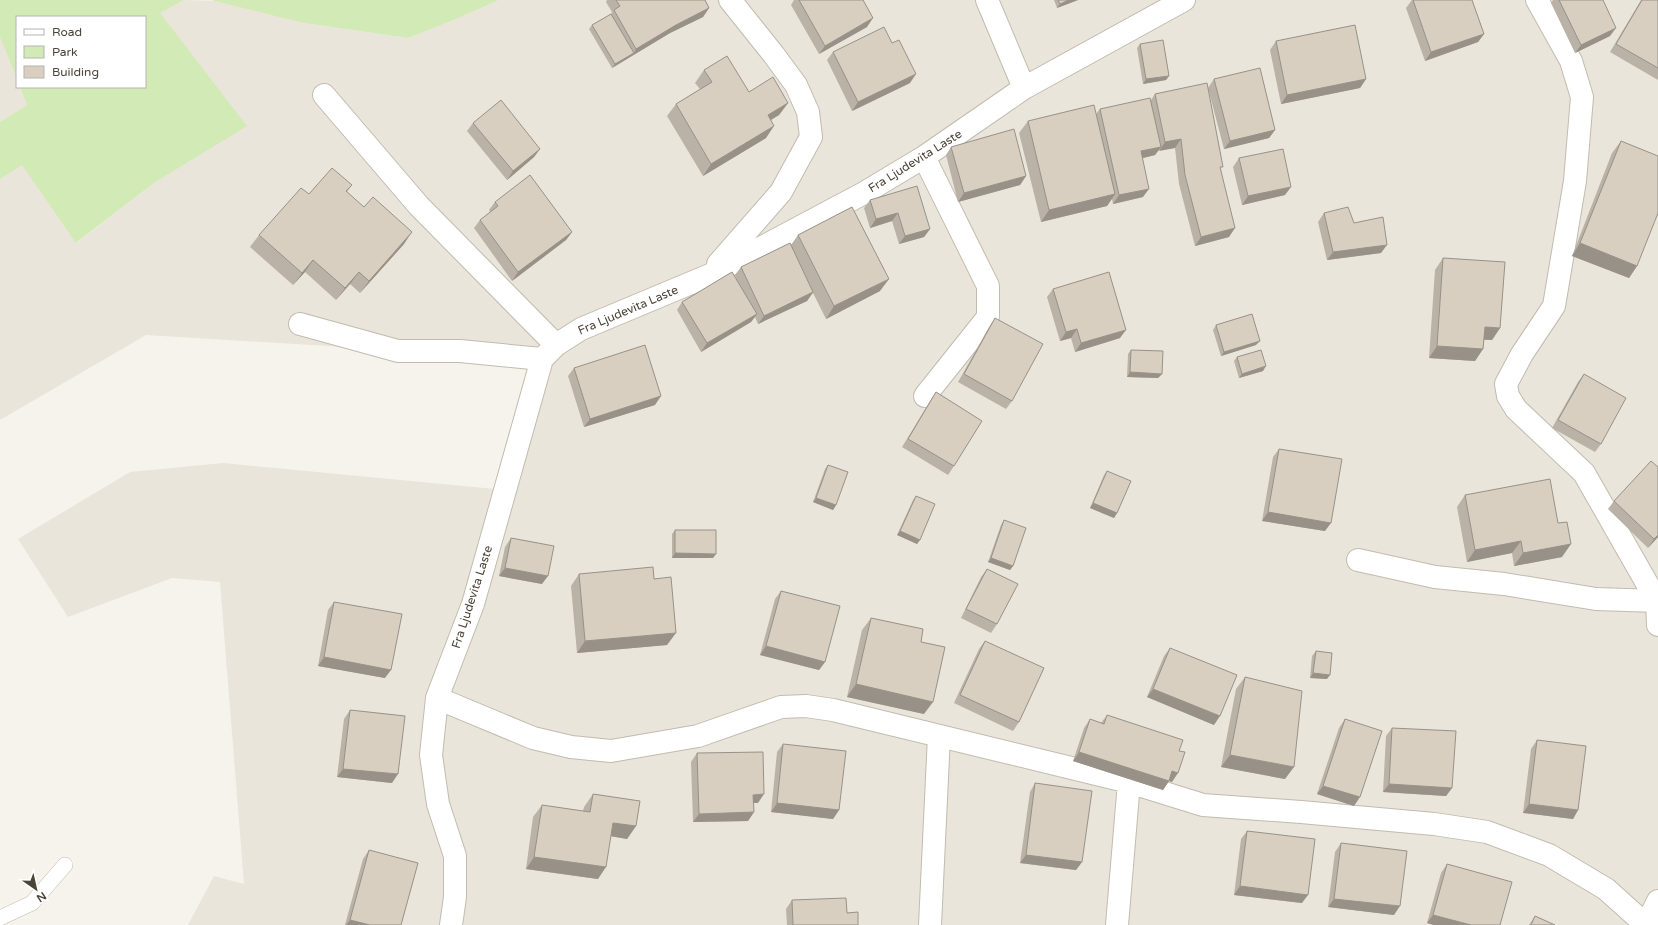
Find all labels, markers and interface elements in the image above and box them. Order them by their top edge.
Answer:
legend [16,16,146,88]
text: Road [52,25,82,39]
text: Park [52,45,78,59]
text: Building [52,65,99,79]
street label: Fra Ljudevita Laste [866,126,964,195]
street label: Fra Ljudevita Laste [576,282,680,337]
street label: Fra Ljudevita Laste [449,544,495,650]
north arrow [16,869,56,909]
text: N [34,889,49,905]

